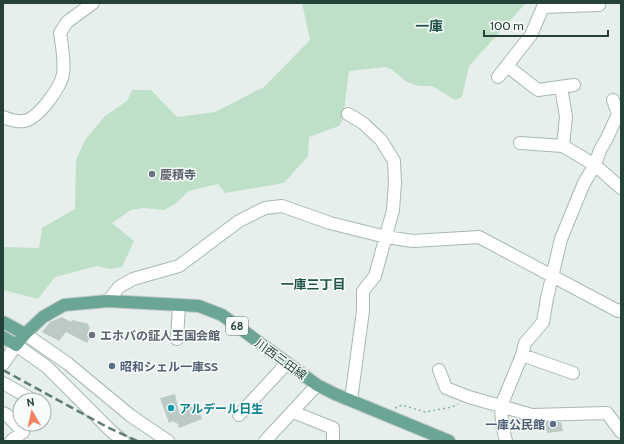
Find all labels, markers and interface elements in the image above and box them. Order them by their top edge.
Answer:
scale bar [484,12,608,38]
district label: 一庫 [415,17,443,35]
text: 100 m [490,18,524,33]
place label: 慶積寺 [160,167,196,182]
marker: 慶積寺 [147,169,157,179]
district label: 一庫三丁目 [280,276,346,292]
road number: 68 [226,317,248,335]
place label: エホバの証人王国会館 [100,328,220,343]
marker: エホバの証人王国会館 [87,330,97,340]
street label: 川西三田線 [252,335,310,383]
place label: 昭和シェル一庫SS [120,359,218,374]
marker: 昭和シェル一庫SS [107,361,117,371]
north arrow [12,392,52,432]
text: N [25,395,35,410]
place label: アルデール日生 [179,401,263,416]
marker: アルデール日生 [166,403,176,413]
place label: 一庫公民館 [485,417,545,432]
marker: 一庫公民館 [548,419,558,429]

